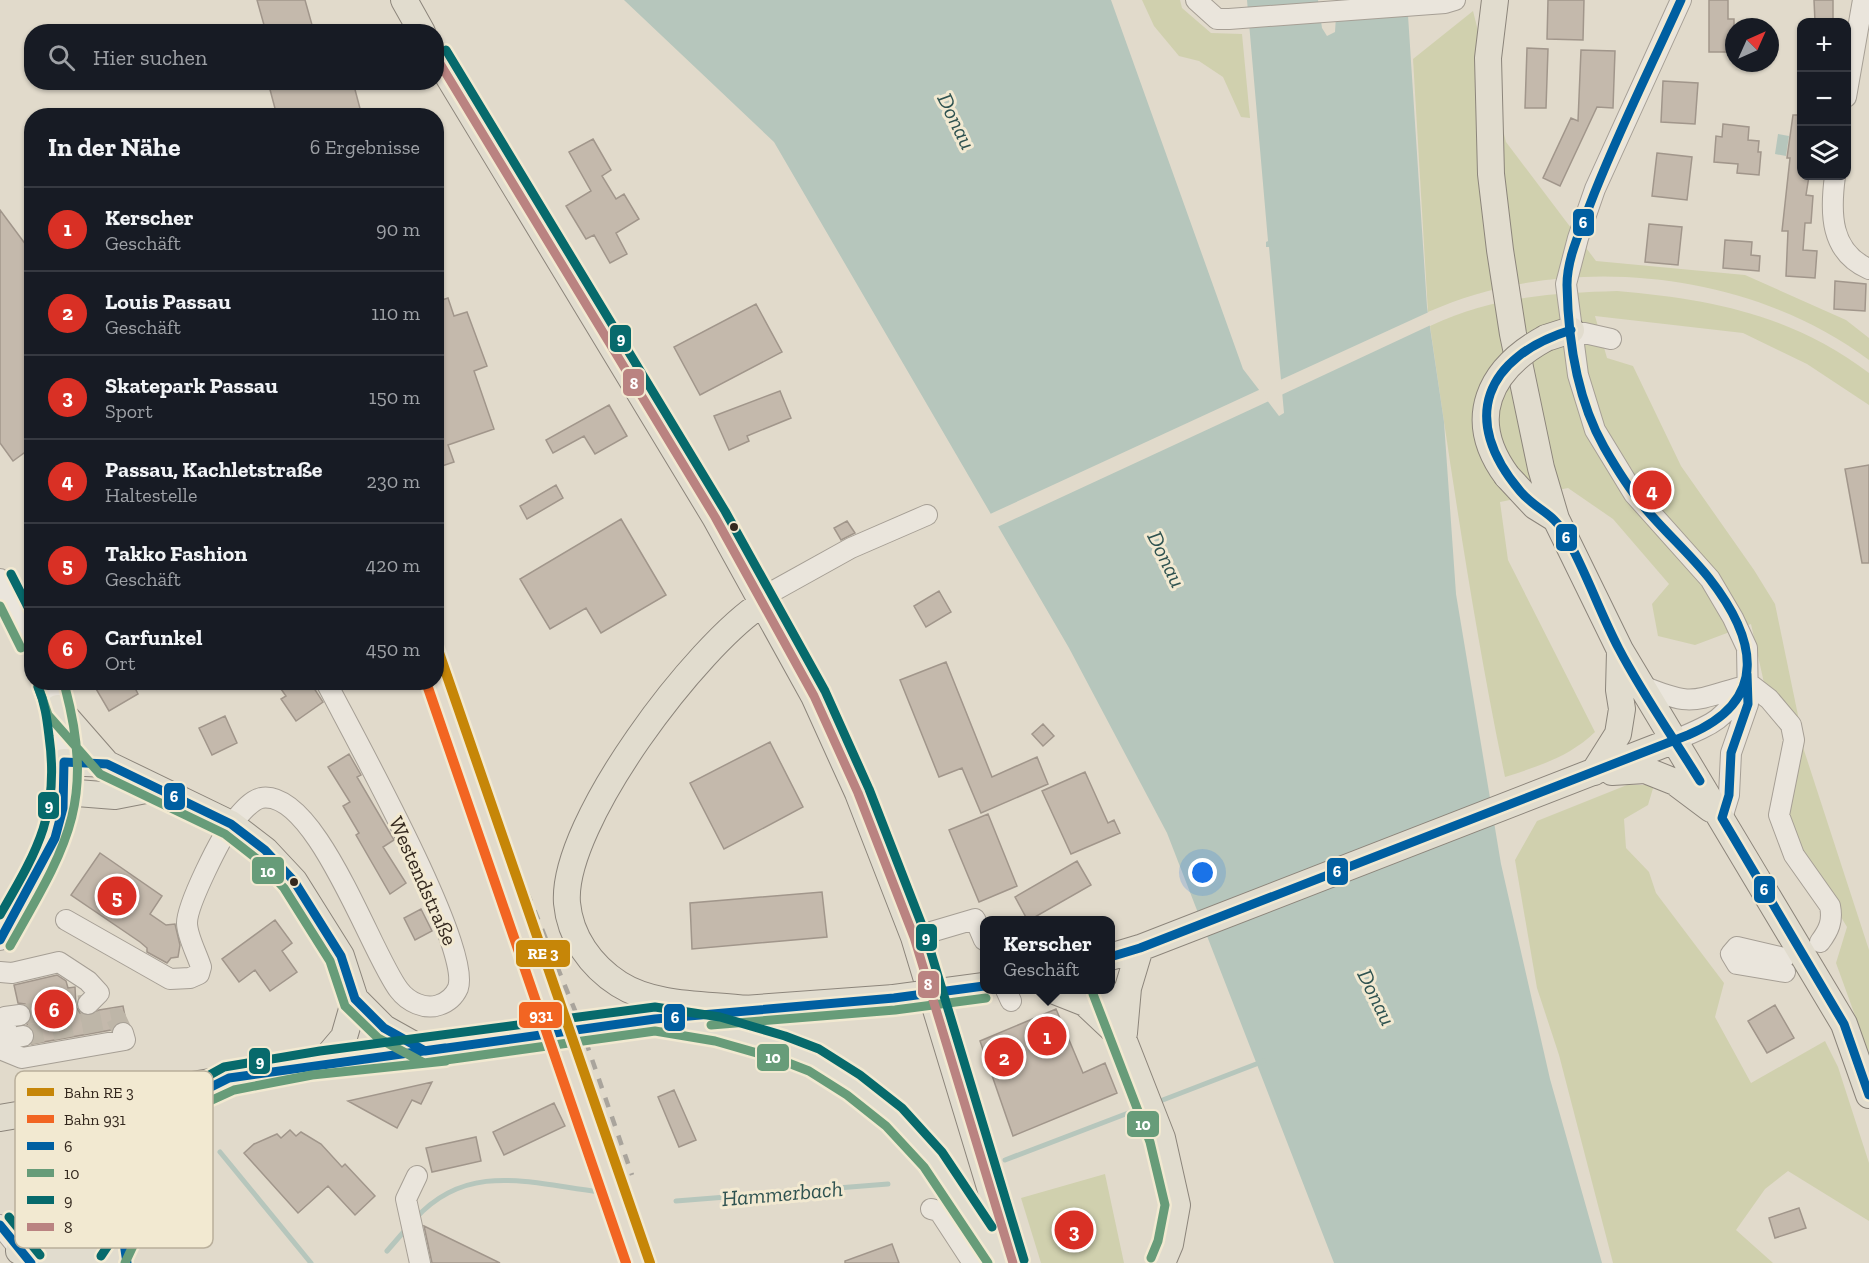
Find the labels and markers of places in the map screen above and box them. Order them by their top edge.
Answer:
pin: 4 [1632,468,1672,512]
unlabelled marker [728,521,740,533]
pin: 5 [98,874,136,918]
unlabelled marker [288,876,300,888]
pin: 6 [34,986,74,1032]
pin: 1 [1028,1014,1066,1058]
pin: 2 [984,1034,1024,1080]
pin: 3 [1054,1208,1094,1252]

